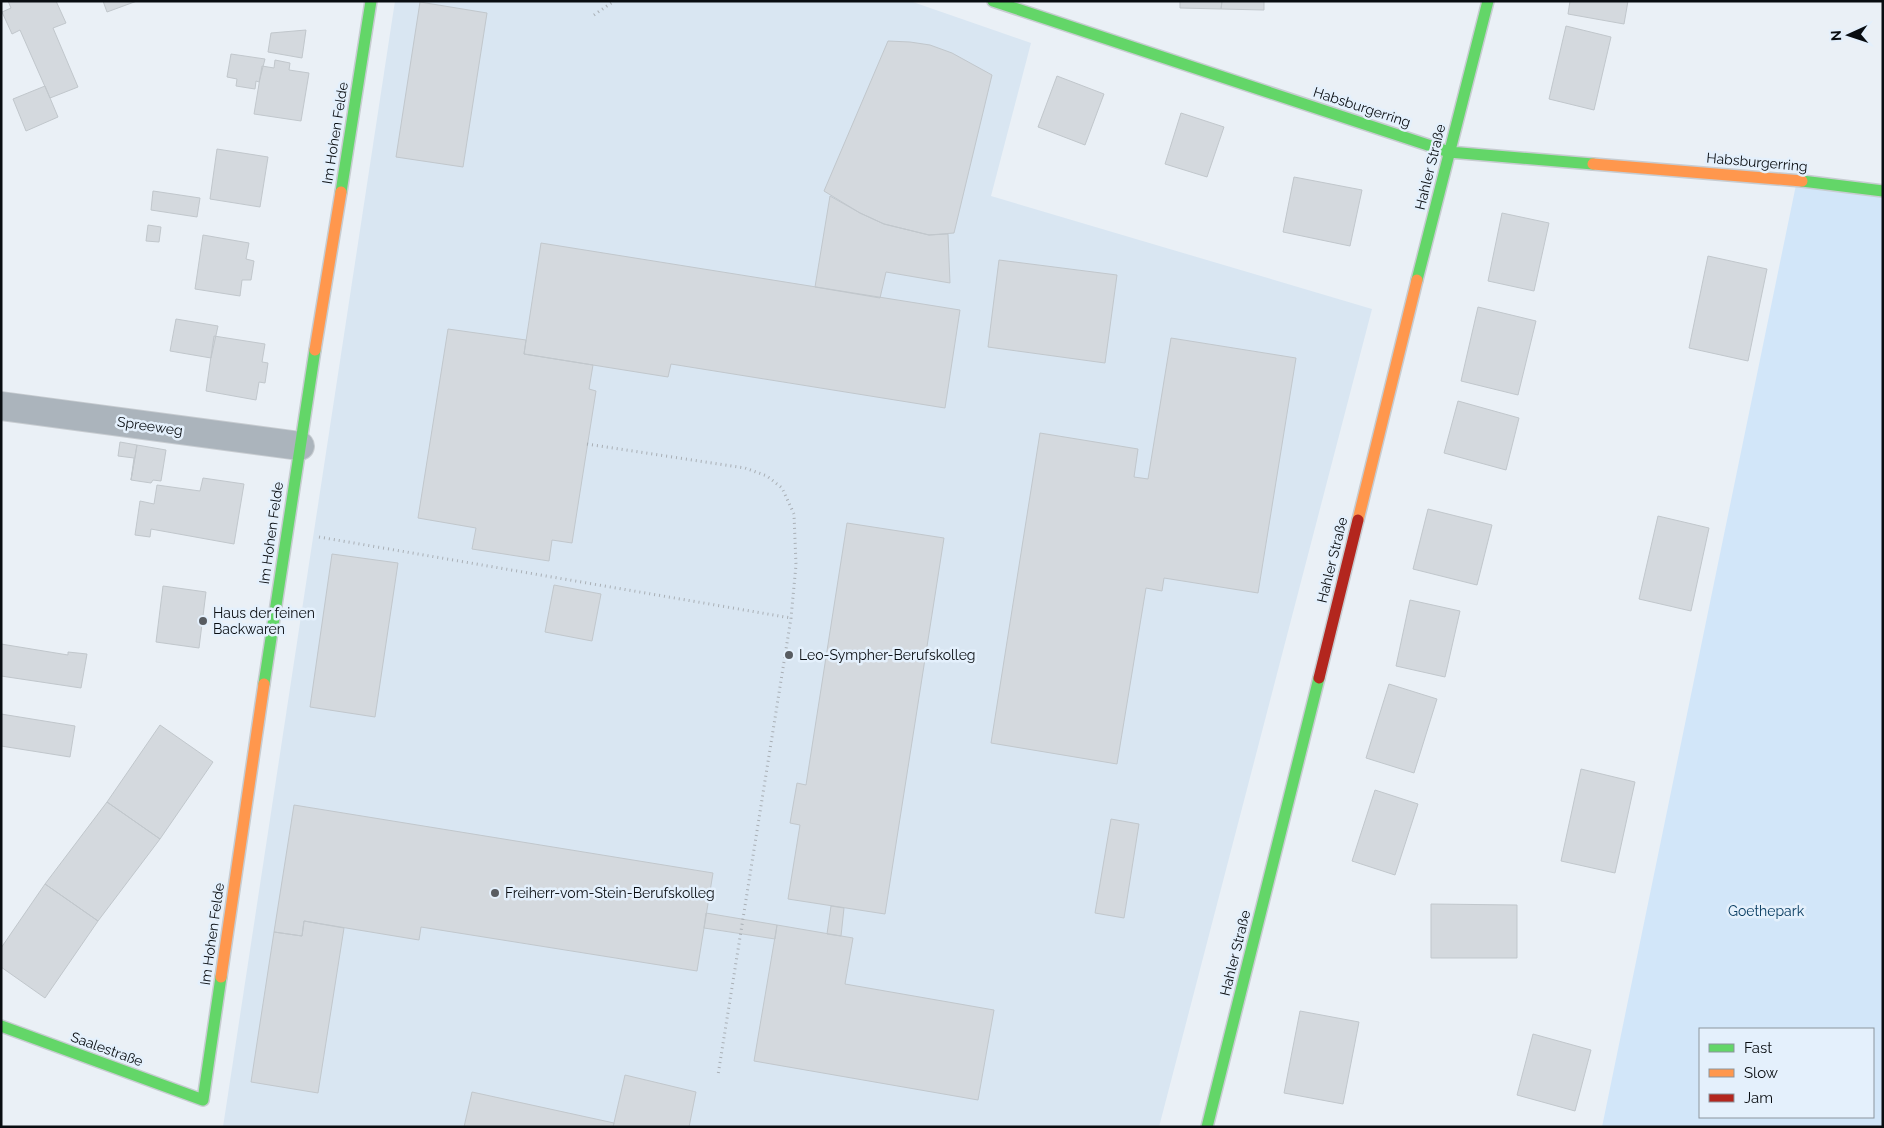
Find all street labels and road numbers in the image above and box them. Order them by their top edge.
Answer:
street label: Im Hohen Felde [319,81,351,185]
street label: Habsburgerring [1311,84,1413,130]
street label: Hahler Straße [1412,122,1448,212]
street label: Habsburgerring [1706,150,1808,174]
street label: Spreeweg [116,413,184,439]
street label: Im Hohen Felde [256,481,286,585]
street label: Hahler Straße [1314,515,1350,605]
street label: Im Hohen Felde [197,882,227,986]
street label: Hahler Straße [1217,908,1253,998]
street label: Saalestraße [69,1029,145,1069]

